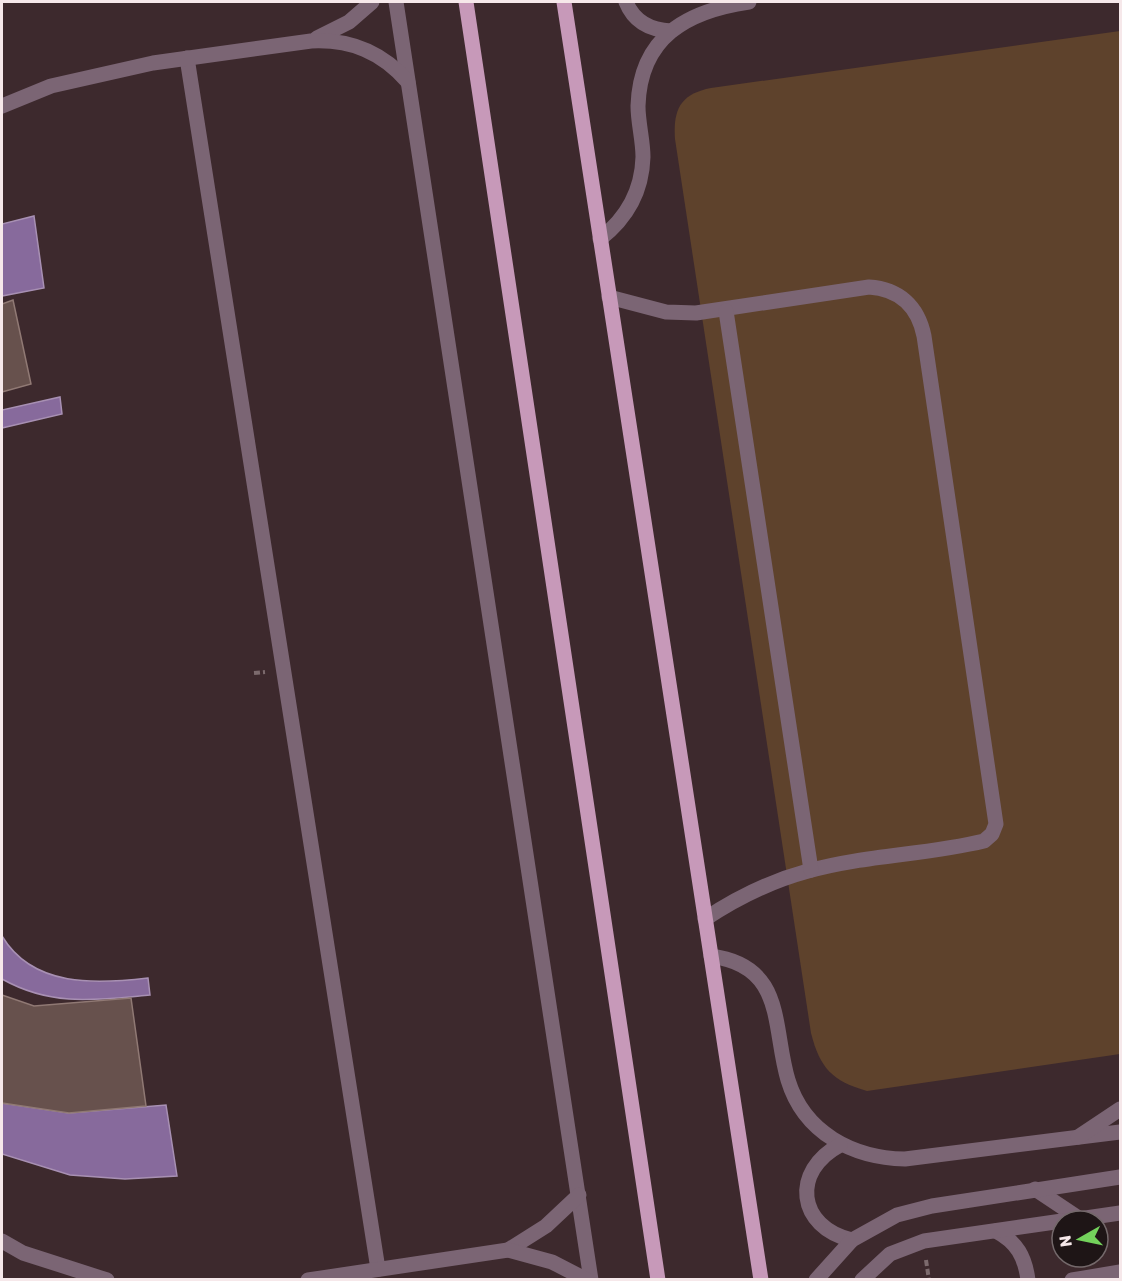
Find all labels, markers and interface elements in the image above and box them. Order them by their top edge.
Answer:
north arrow [1050,1209,1110,1269]
text: N [1055,1234,1076,1248]

